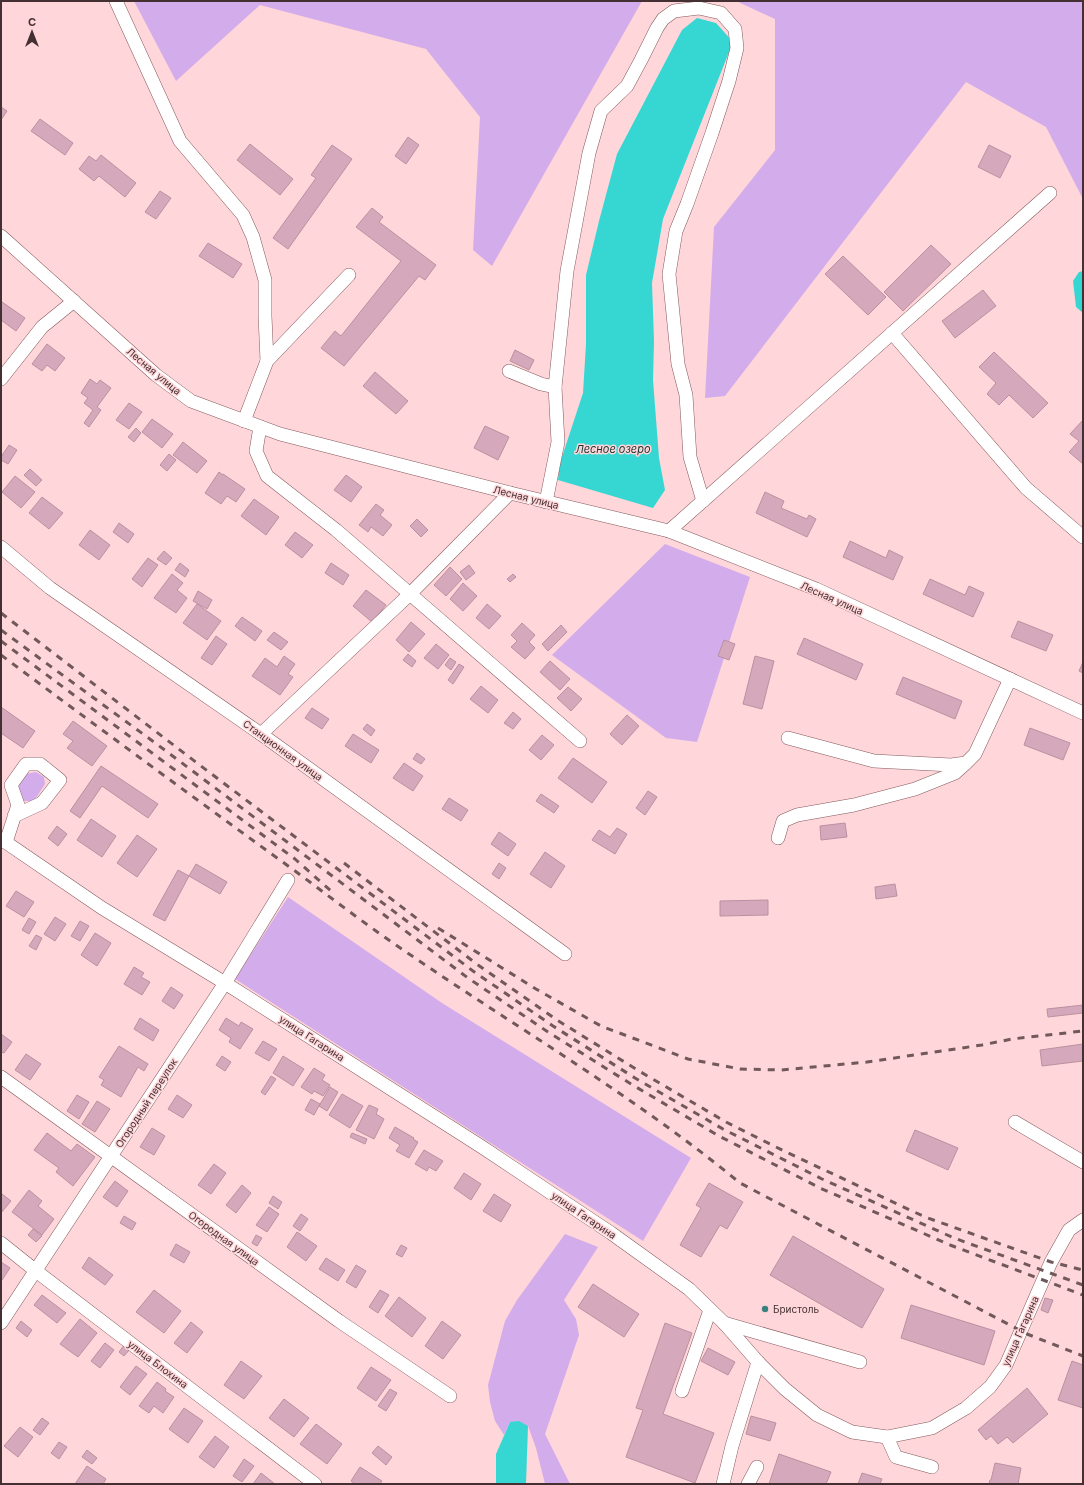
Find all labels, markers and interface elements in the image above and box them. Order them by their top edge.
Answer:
north arrow [12,12,52,52]
text: С [28,15,36,29]
street label: Лесная улица [124,345,184,397]
water label: Лесное озеро [575,442,651,456]
street label: Лесная улица [492,483,560,511]
street label: Лесная улица [799,579,865,617]
street label: Станционная улица [241,717,325,783]
street label: улица Гагарина [277,1012,347,1064]
street label: Огородный переулок [113,1056,180,1150]
street label: улица Гагарина [549,1189,619,1241]
street label: Огородная улица [186,1208,262,1268]
street label: улица Гагарина [999,1294,1041,1368]
place label: Бристоль [773,1303,819,1315]
marker: Бристоль [760,1304,770,1314]
street label: улица Блохина [126,1338,190,1390]

